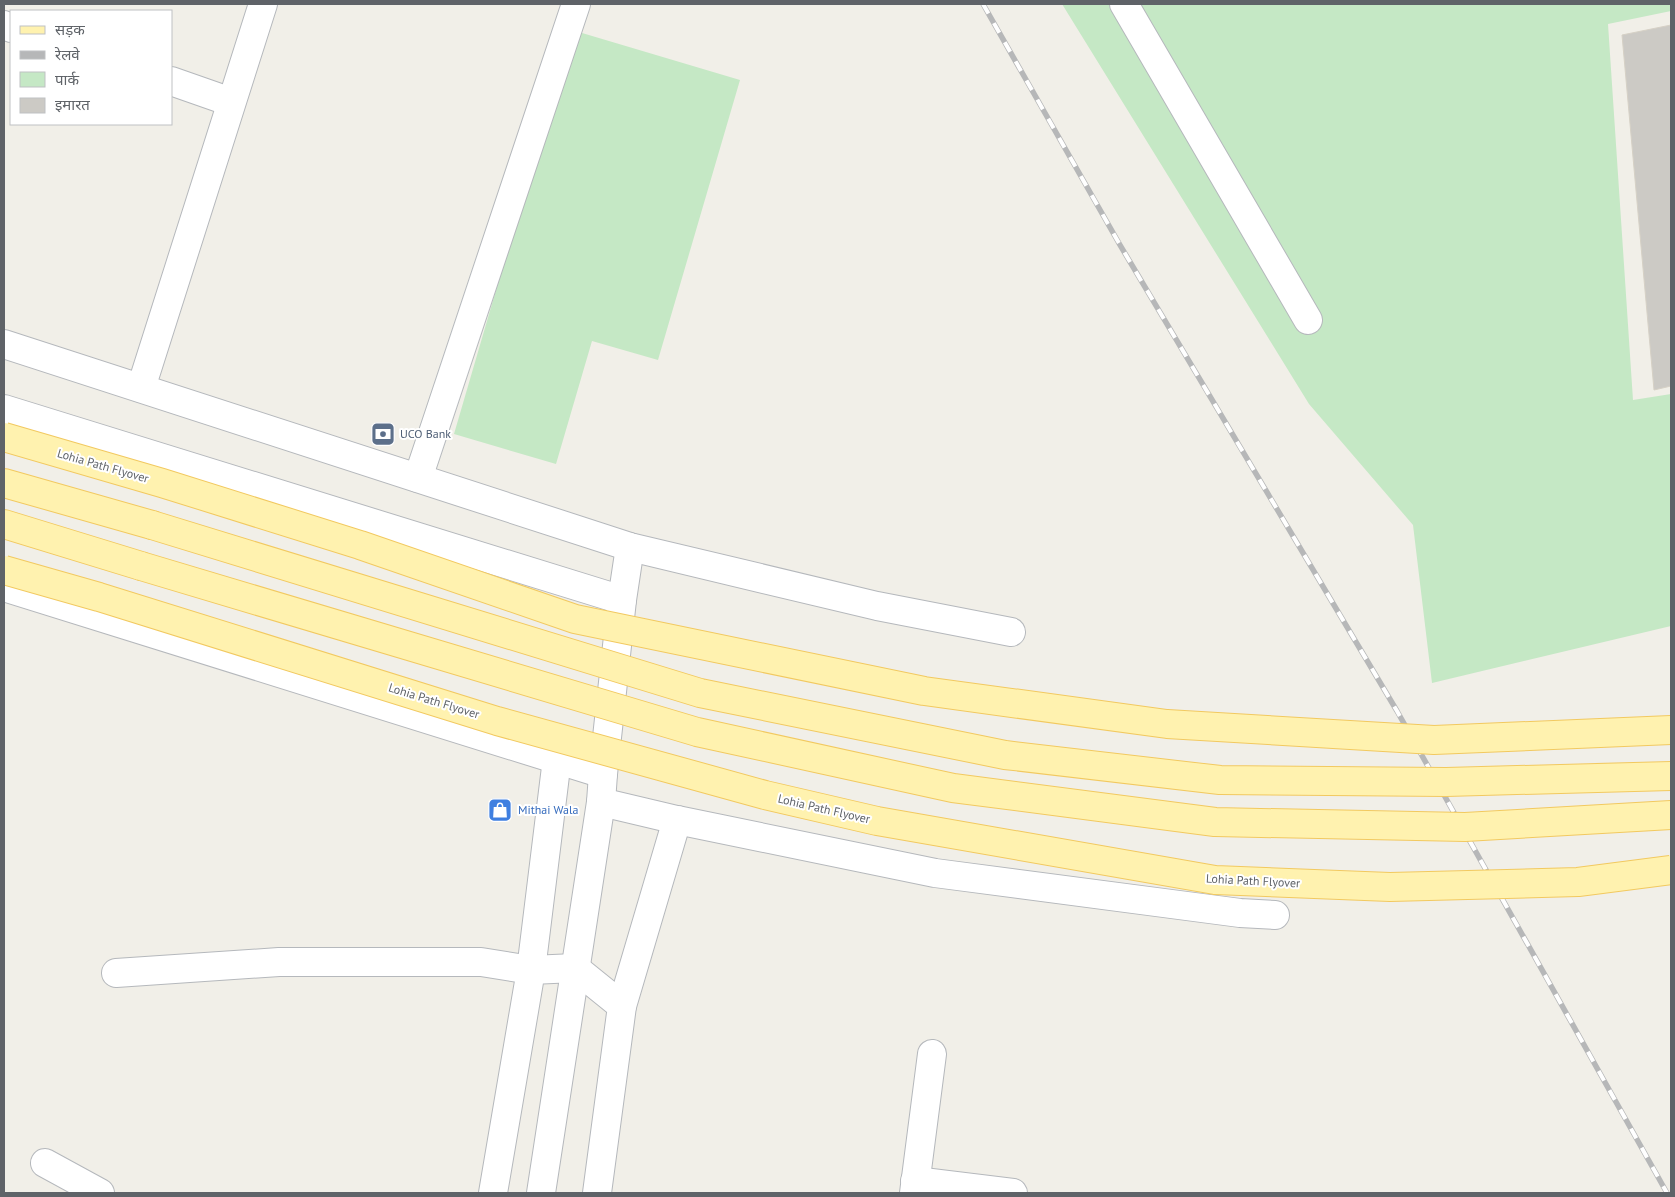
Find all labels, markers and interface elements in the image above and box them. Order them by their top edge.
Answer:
legend [10,10,172,125]
text: सड़क [55,20,85,39]
text: रेलवे [54,45,80,64]
text: पार्क [55,70,79,89]
text: इमारत [55,95,90,114]
bank icon: UCO Bank [370,421,396,447]
place label: UCO Bank [400,426,451,441]
street label: Lohia Path Flyover [56,445,150,486]
street label: Lohia Path Flyover [387,680,481,721]
street label: Lohia Path Flyover [777,791,872,826]
shop icon: Mithai Wala [487,797,513,823]
place label: Mithai Wala [518,802,578,817]
street label: Lohia Path Flyover [1206,871,1300,890]

